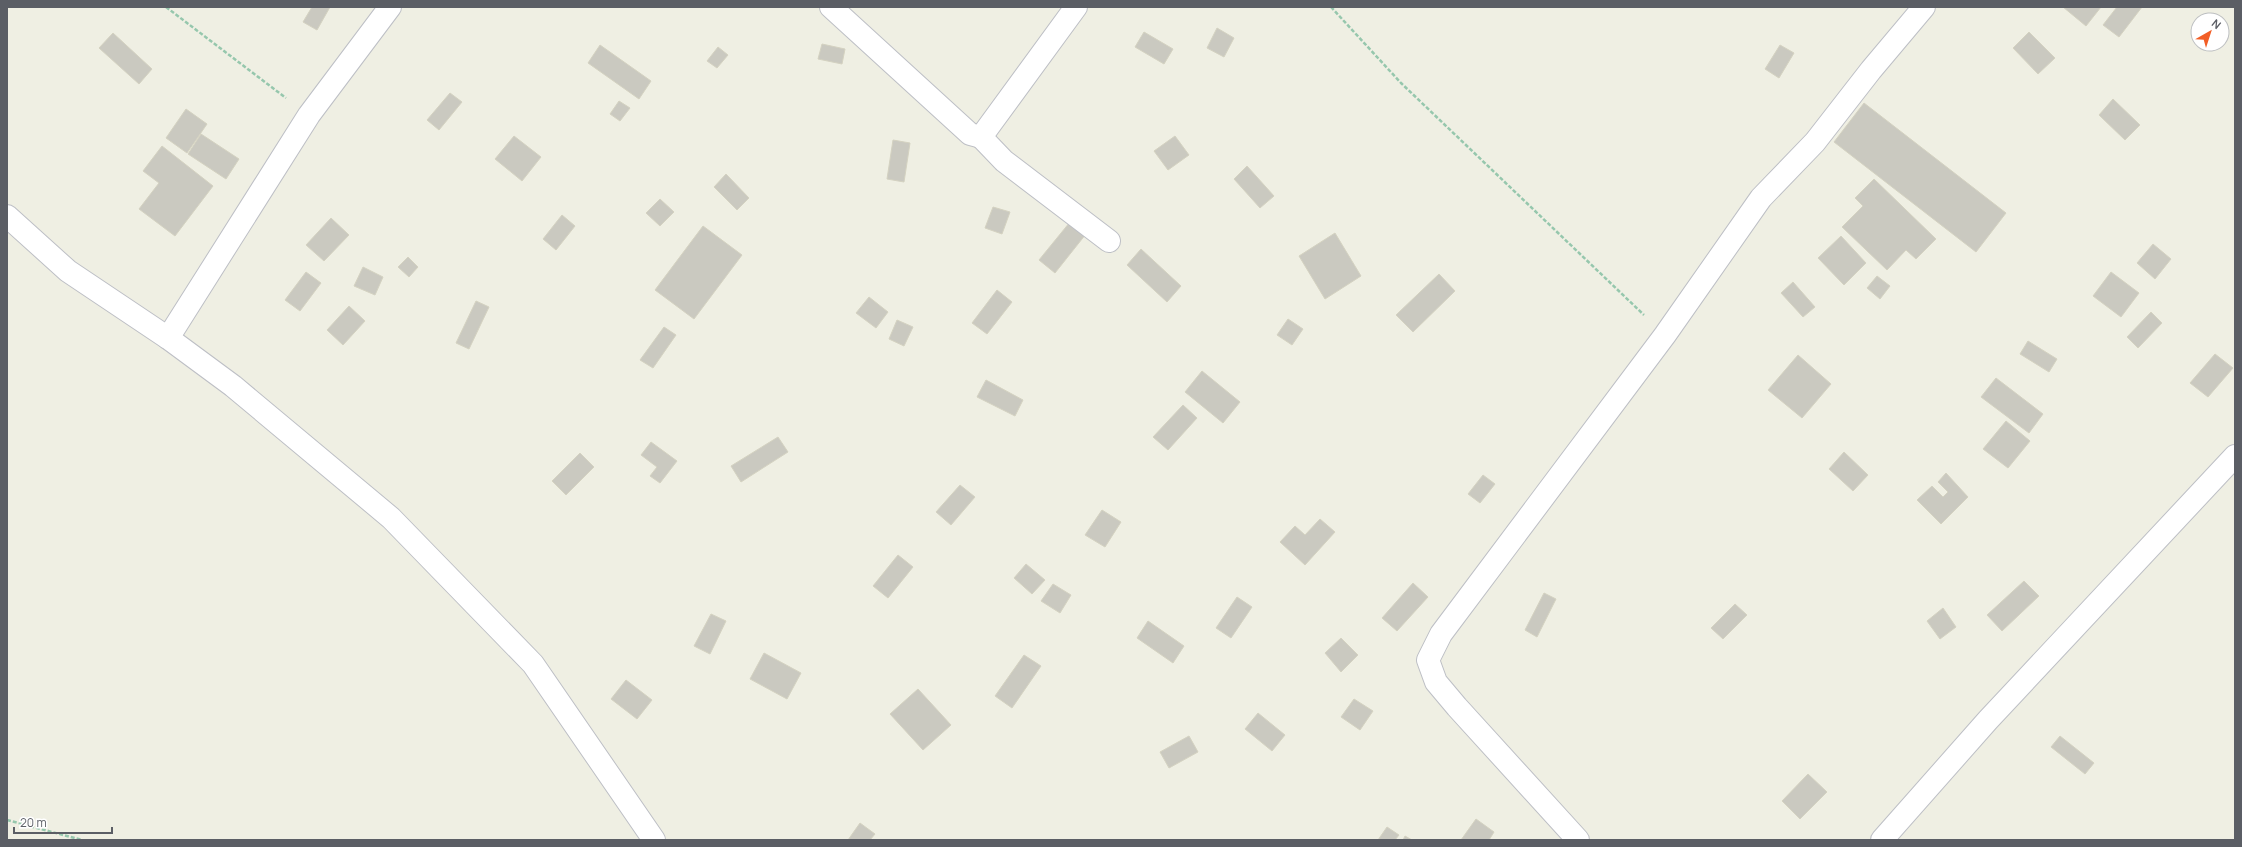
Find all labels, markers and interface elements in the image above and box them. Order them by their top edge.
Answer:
north arrow [2190,12,2230,52]
text: N [2209,16,2224,32]
scale bar [14,809,112,835]
text: 20 m [20,814,47,831]

